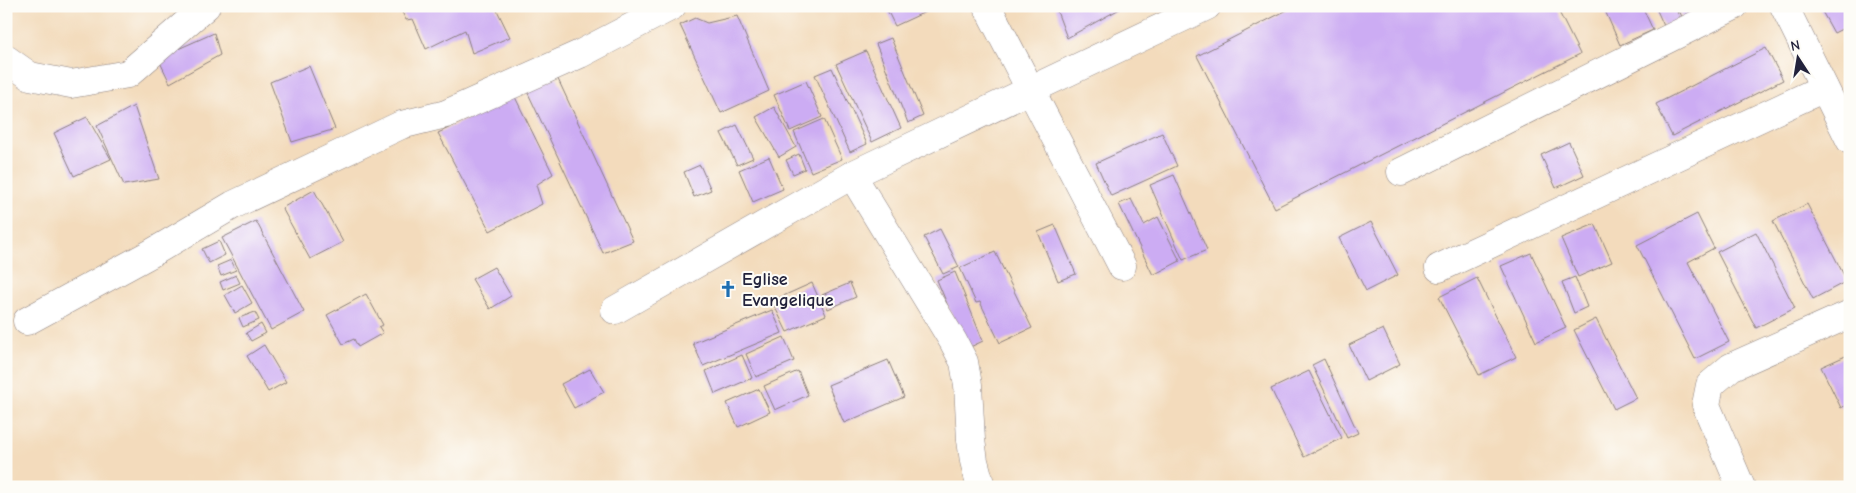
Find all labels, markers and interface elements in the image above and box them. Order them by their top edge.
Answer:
north arrow [1774,32,1824,82]
text: N [1789,37,1802,55]
place label: Eglise Evangelique [742,269,834,311]
church icon: Eglise Evangelique [718,279,738,299]

